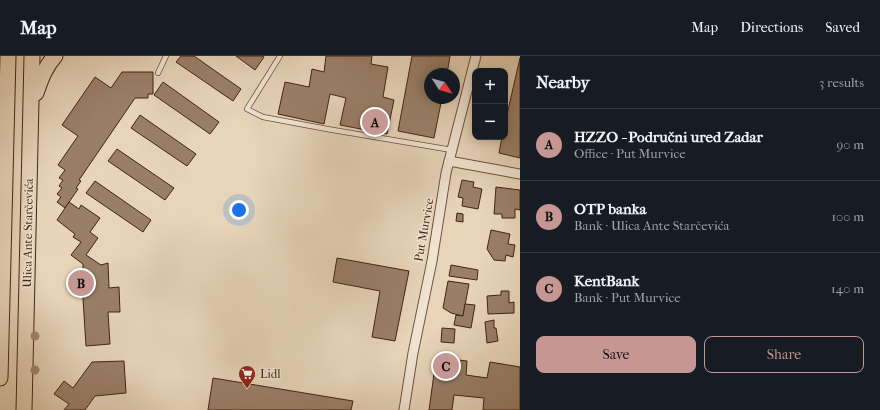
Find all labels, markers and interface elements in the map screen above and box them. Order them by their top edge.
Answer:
text: Map [20,17,56,39]
text: Map [691,19,718,36]
text: Directions [740,19,803,36]
text: Saved [825,19,860,36]
north arrow [424,68,460,104]
map controls [472,68,508,140]
button: + [472,68,508,104]
text: Nearby [536,72,590,92]
text: 3 results [819,75,864,90]
button: − [472,104,508,140]
pin: A [362,107,388,137]
text: HZZO - Područni ured Zadar [574,128,763,146]
text: A [545,137,553,152]
text: 90 m [836,137,864,152]
text: Office · Put Murvice [574,146,686,161]
street label: Ulica Ante Starčevića [20,178,36,288]
street label: Put Murvice [412,197,436,263]
your location [229,200,249,220]
text: OTP banka [574,200,646,218]
text: B [545,209,553,224]
text: 100 m [831,209,864,224]
text: Bank · Ulica Ante Starčevića [574,218,730,233]
pin: B [68,268,94,298]
text: KentBank [574,272,639,290]
text: C [545,281,553,296]
text: 140 m [831,281,864,296]
text: Bank · Put Murvice [574,290,681,305]
button: Save [536,336,696,373]
button: Share [704,336,864,373]
pin: C [433,351,459,381]
supermarket icon: Lidl [237,364,257,389]
place label: Lidl [260,367,281,381]

